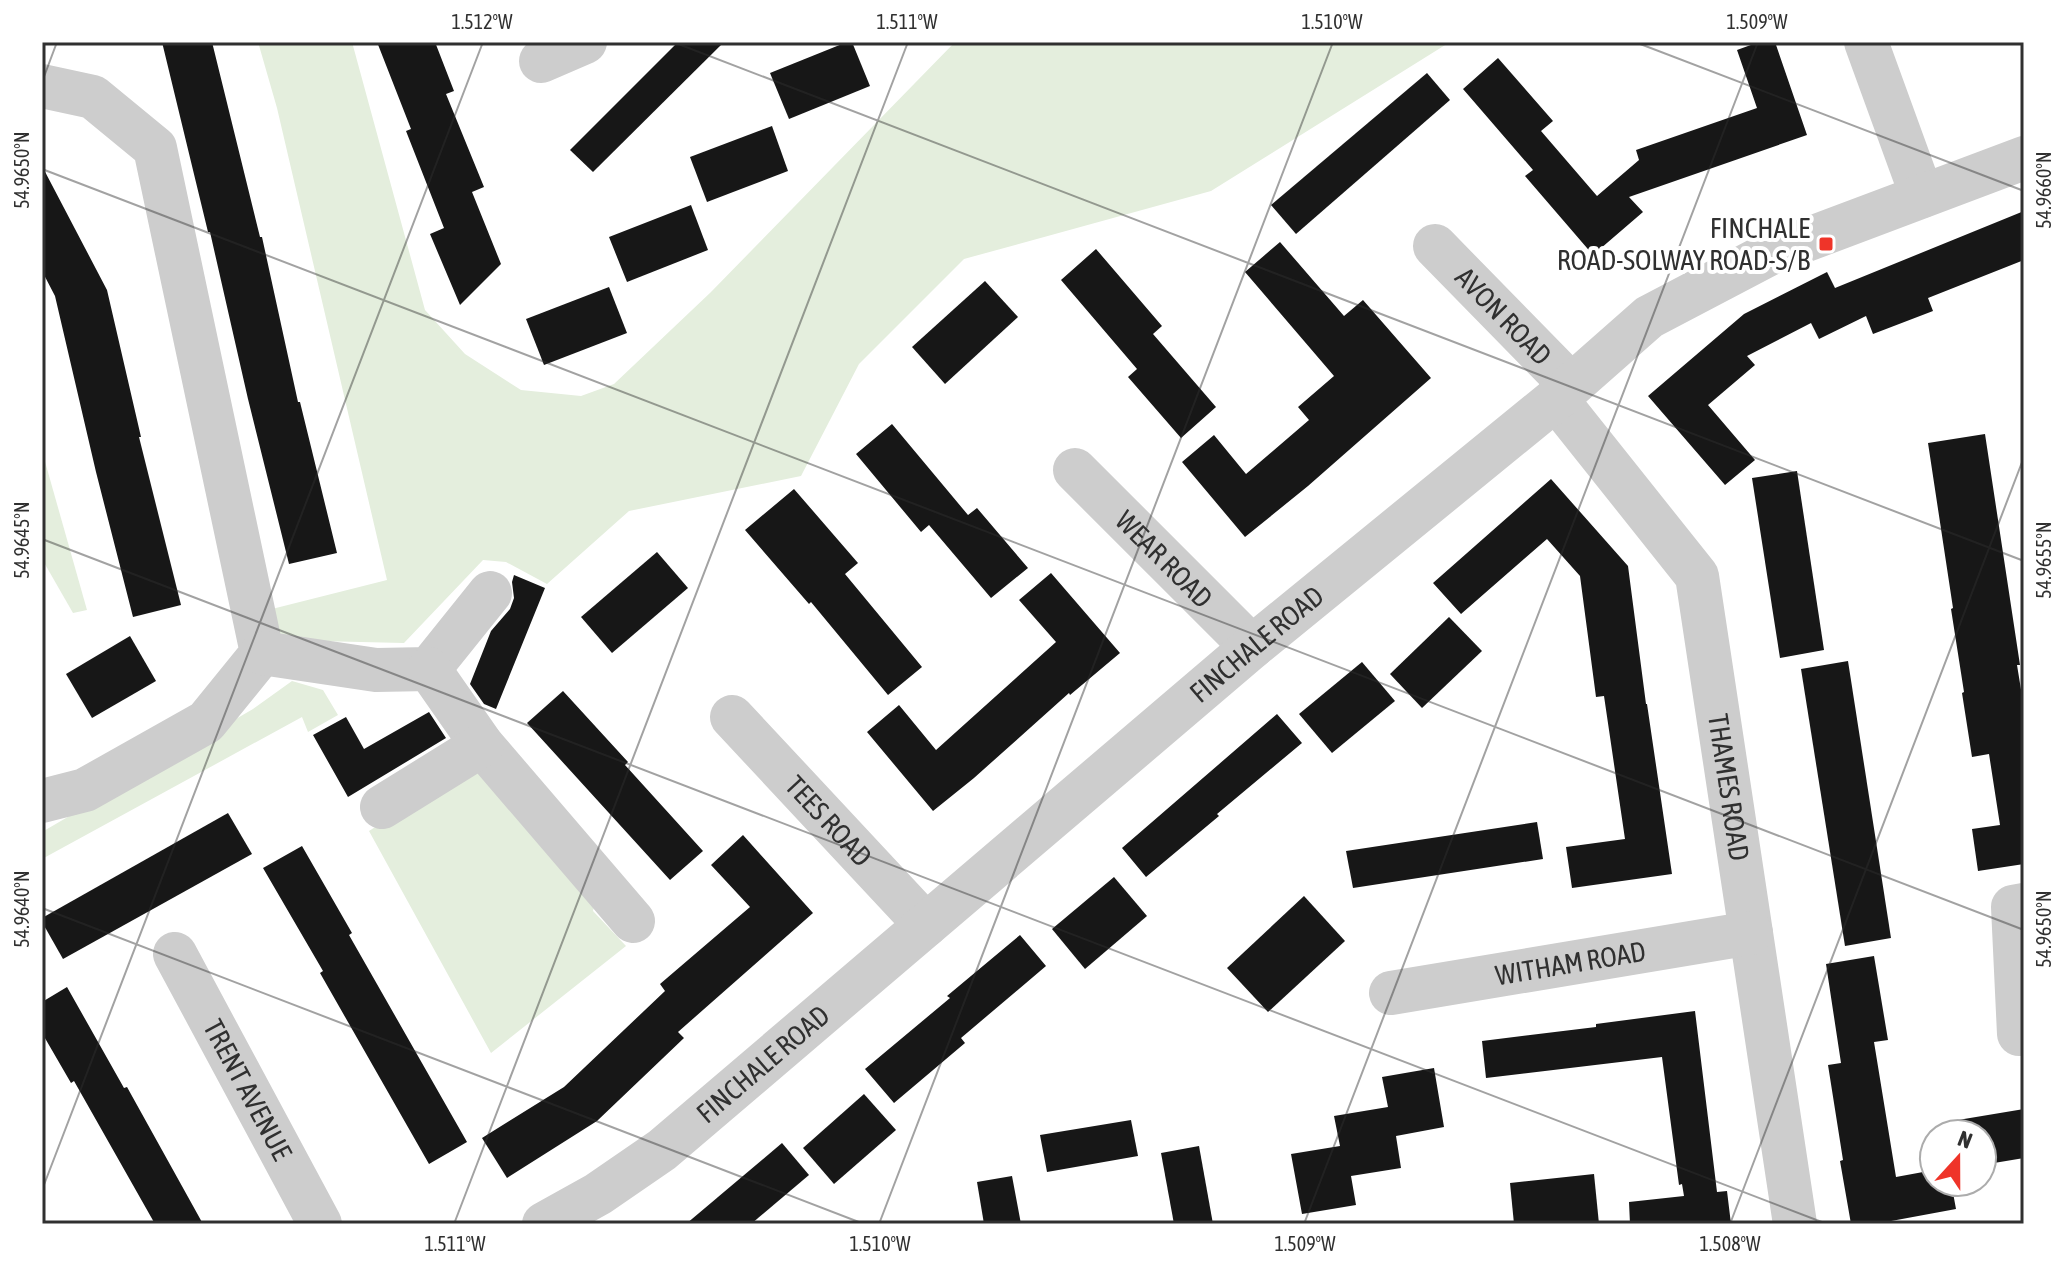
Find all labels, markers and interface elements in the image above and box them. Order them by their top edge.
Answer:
text: 1.512°W [451,10,513,33]
text: 1.511°W [876,10,938,33]
text: 1.510°W [1301,10,1363,33]
text: 1.509°W [1726,10,1788,33]
text: 54.9650°N [10,131,33,209]
text: 54.9660°N [2032,151,2055,229]
place label: FINCHALE ROAD-SOLWAY ROAD-S/B [1557,212,1810,276]
marker: FINCHALE ROAD-SOLWAY ROAD-S/B [1817,235,1835,253]
street label: AVON ROAD [1449,261,1558,371]
text: 54.9645°N [10,501,33,579]
street label: WEAR ROAD [1109,504,1219,614]
text: 54.9655°N [2032,521,2055,599]
street label: FINCHALE ROAD [1183,580,1330,709]
street label: THAMES ROAD [1702,712,1756,863]
street label: TEES ROAD [779,769,879,872]
text: 54.9640°N [10,870,33,948]
text: 54.9650°N [2032,890,2055,968]
street label: WITHAM ROAD [1493,935,1648,991]
street label: FINCHALE ROAD [690,999,836,1129]
street label: TRENT AVENUE [197,1014,299,1165]
north arrow [1918,1118,1998,1198]
text: N [1954,1125,1976,1154]
text: 1.511°W [424,1232,486,1255]
text: 1.510°W [849,1232,911,1255]
text: 1.509°W [1274,1232,1336,1255]
text: 1.508°W [1699,1232,1761,1255]

